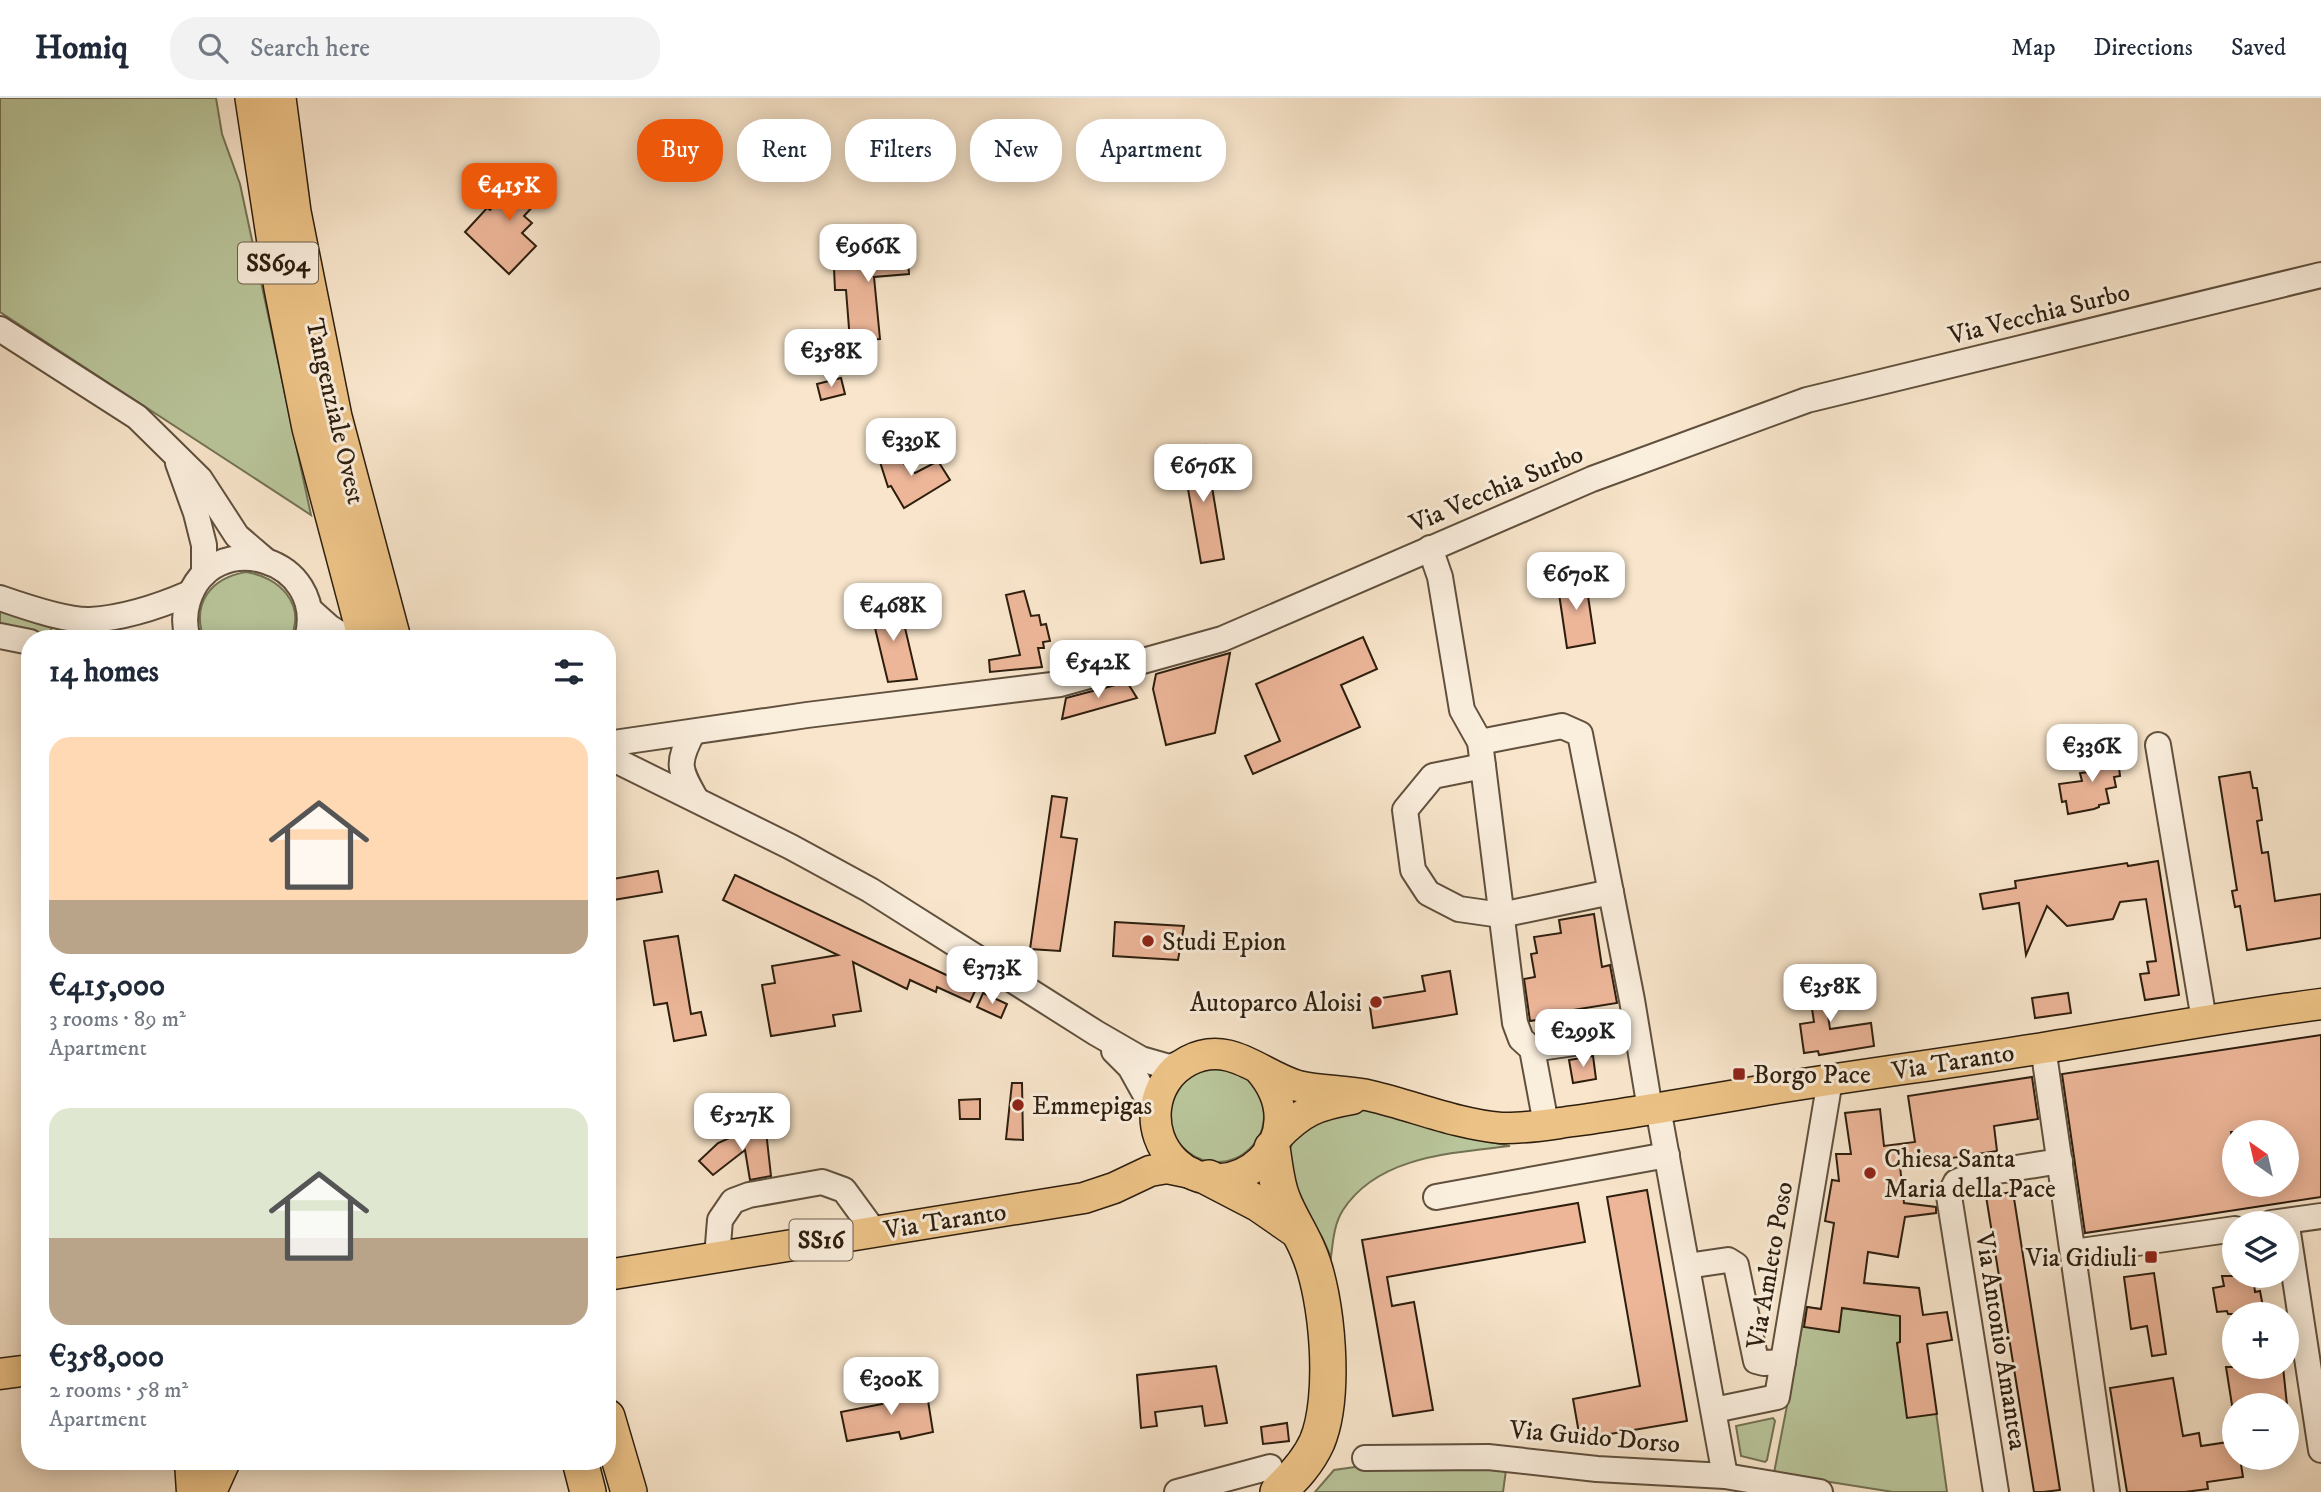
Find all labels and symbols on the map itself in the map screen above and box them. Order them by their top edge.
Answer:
pin: €415K [460,164,558,223]
pin: €966K [819,225,917,284]
road number: SS694 [238,243,318,284]
street label: Via Vecchia Surbo [1944,276,2133,353]
street label: Tangenziale Ovest [297,315,372,507]
pin: €358K [782,330,880,389]
pin: €339K [862,418,960,478]
street label: Via Vecchia Surbo [1404,438,1588,541]
pin: €676K [1154,444,1252,504]
pin: €670K [1527,552,1625,612]
pin: €468K [844,584,942,643]
pin: €542K [1049,640,1147,700]
pin: €336K [2043,724,2141,784]
place label: Studi Epion [1162,926,1287,959]
marker: Studi Epion [1140,933,1156,949]
pin: €373K [943,946,1041,1006]
pin: €358K [1781,964,1879,1024]
place label: Autoparco Aloisi [1190,987,1362,1020]
marker: Autoparco Aloisi [1368,994,1384,1010]
pin: €299K [1534,1010,1632,1069]
street label: Via Taranto [1889,1037,2017,1089]
place label: Borgo Pace [1753,1059,1871,1092]
marker: Borgo Pace [1731,1066,1747,1082]
place label: Emmepigas [1032,1090,1152,1123]
pin: €527K [693,1094,791,1153]
marker: Emmepigas [1010,1097,1026,1113]
north arrow [2222,1120,2300,1197]
place label: Chiesa Santa Maria della Pace [1884,1143,2056,1206]
marker: Chiesa Santa Maria della Pace [1862,1165,1878,1181]
street label: Via Amleto Poso [1739,1179,1801,1352]
street label: Via Taranto [881,1196,1009,1248]
road number: SS16 [790,1220,852,1260]
street label: Via Antonio Amantea [1967,1229,2034,1452]
place label: Via Gidiuli [2025,1242,2137,1275]
marker: Via Gidiuli [2143,1249,2159,1265]
pin: €300K [842,1358,940,1417]
street label: Via Guido Dorso [1507,1414,1682,1461]

